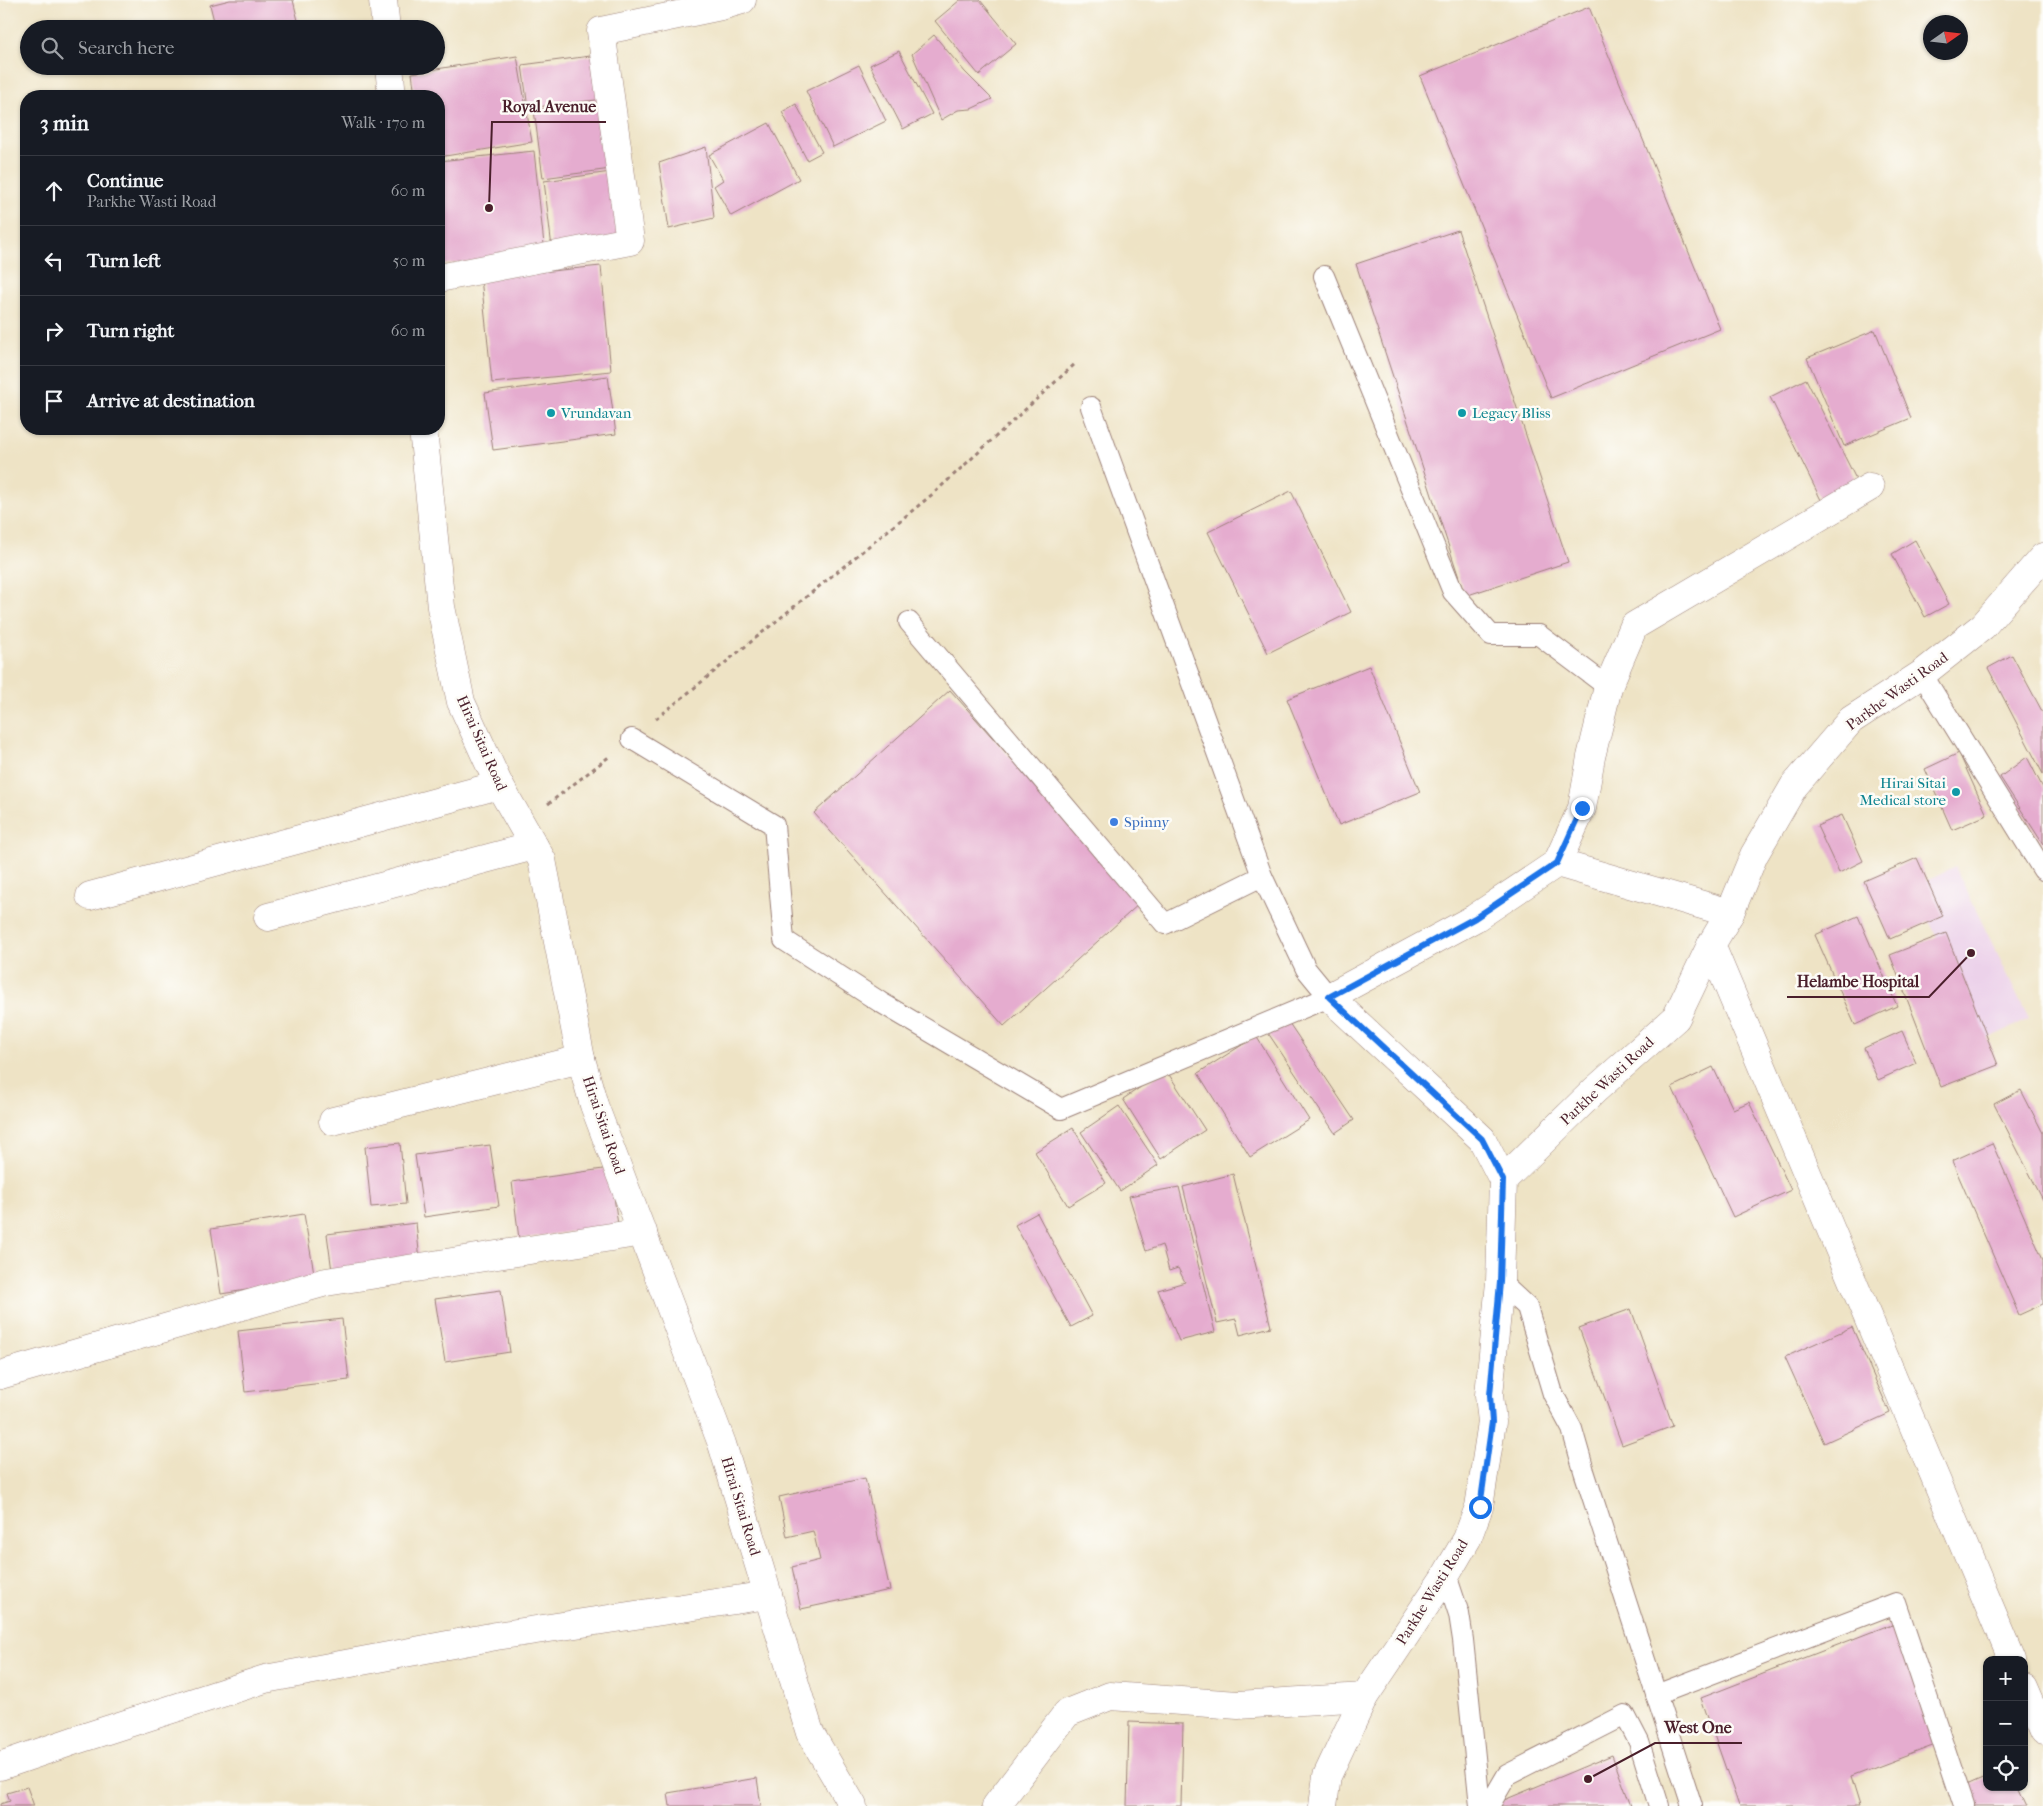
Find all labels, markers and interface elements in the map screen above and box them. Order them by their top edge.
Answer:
north arrow [1923,15,1968,60]
search box [20,20,445,75]
icon: search [38,34,66,62]
text: Search here [78,37,174,59]
callout: Royal Avenue [492,91,606,122]
text: Royal Avenue [502,97,596,117]
text: 3 min [40,111,89,135]
text: Walk · 170 m [341,113,425,132]
text: Continue [87,170,163,192]
icon: ahead [40,177,68,205]
text: 60 m [391,181,425,200]
text: Parkhe Wasti Road [87,192,216,211]
icon: left [40,247,68,275]
text: Turn left [87,250,161,272]
text: 50 m [393,251,425,270]
icon: right [40,317,68,345]
text: Turn right [87,320,174,342]
text: 60 m [391,321,425,340]
icon: arrive [40,387,68,415]
text: Arrive at destination [87,390,255,412]
place label: Vrundavan [560,404,632,422]
place label: Legacy Bliss [1472,404,1551,422]
marker: Vrundavan [545,407,557,419]
marker: Legacy Bliss [1456,407,1468,419]
street label: Parkhe Wasti Road [1843,648,1952,734]
street label: Hirai Sitai Road [453,692,511,794]
place label: Hirai Sitai Medical store [1860,774,1947,809]
marker: Hirai Sitai Medical store [1950,786,1962,798]
route end [1571,797,1594,820]
place label: Spinny [1124,813,1170,831]
marker: Spinny [1108,816,1120,828]
callout: Helambe Hospital [1787,966,1929,997]
text: Helambe Hospital [1797,972,1920,992]
street label: Parkhe Wasti Road [1556,1032,1658,1129]
street label: Hirai Sitai Road [579,1074,629,1177]
street label: Hirai Sitai Road [717,1454,765,1558]
route start [1469,1496,1492,1519]
street label: Parkhe Wasti Road [1392,1535,1472,1648]
map controls [1983,1656,2028,1791]
button: + [1983,1656,2028,1701]
button: − [1983,1701,2028,1746]
callout: West One [1655,1712,1742,1743]
text: West One [1663,1718,1732,1737]
button: locate [1983,1746,2028,1791]

